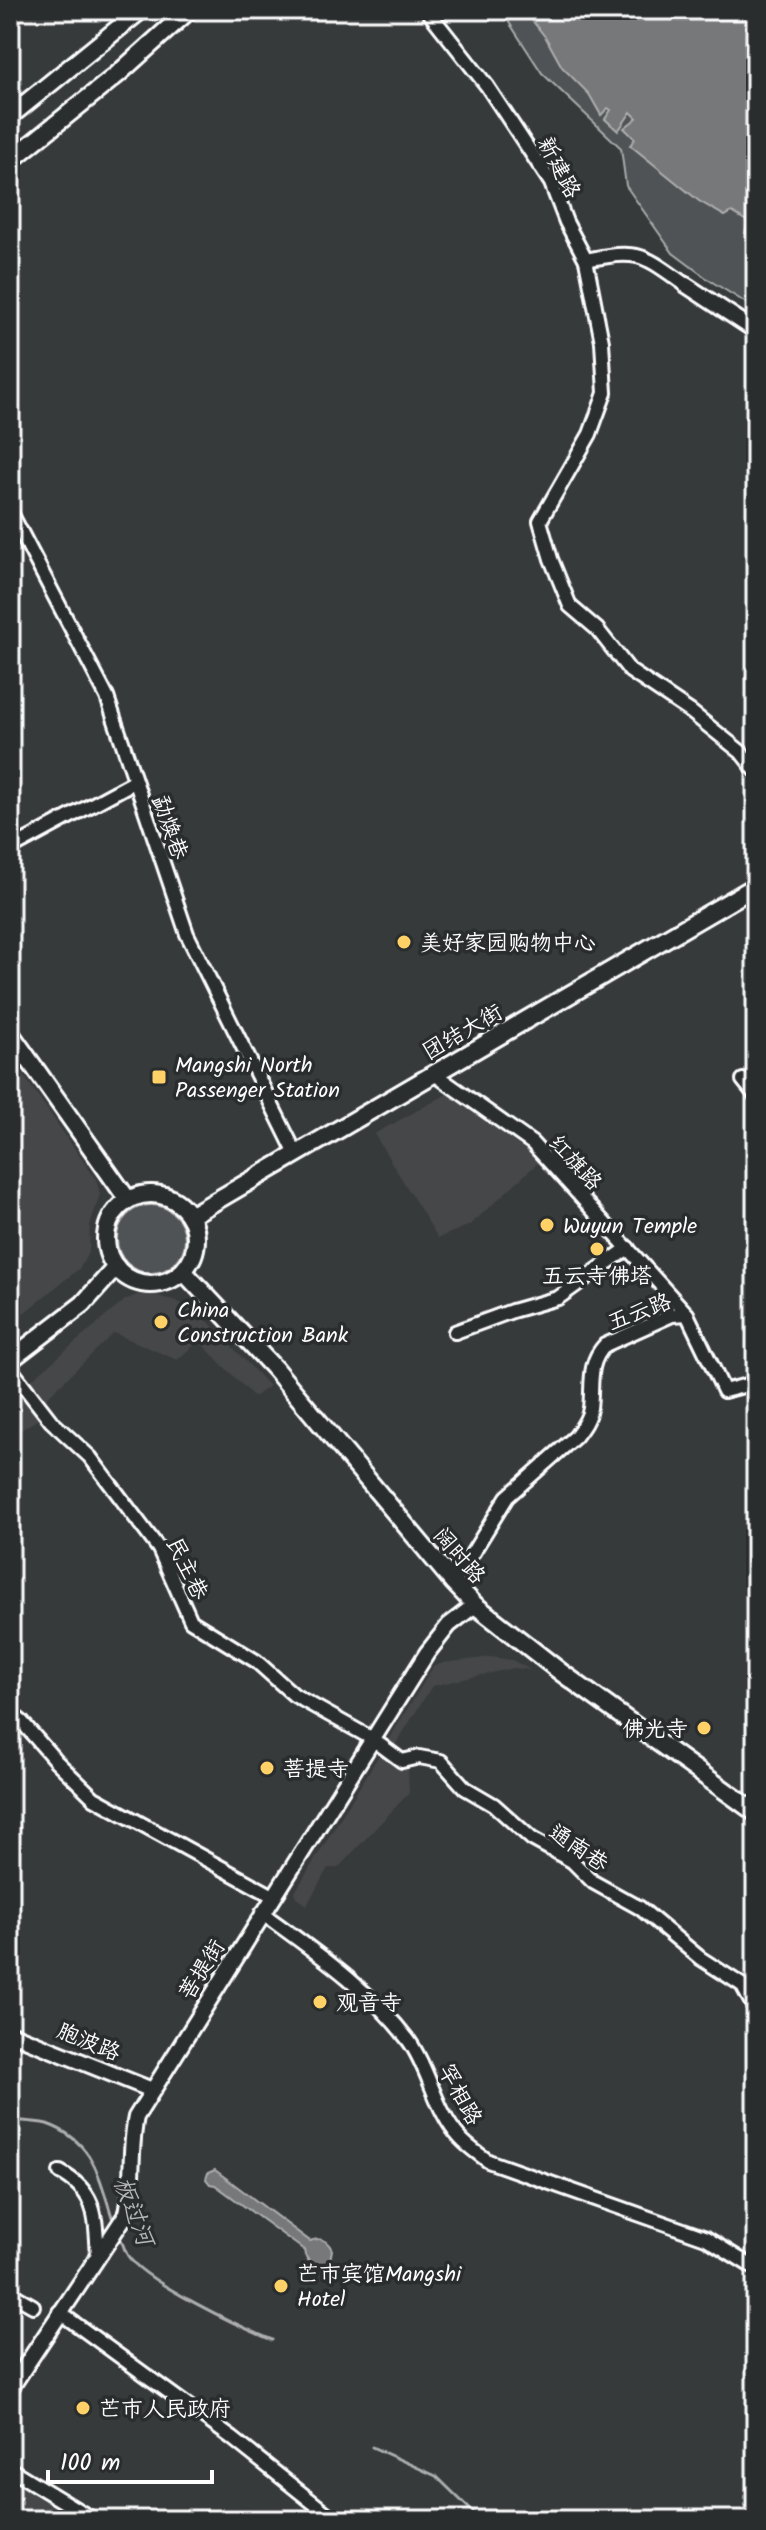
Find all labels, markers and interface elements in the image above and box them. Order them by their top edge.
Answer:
street label: 新建路 [527,131,589,206]
street label: 勐焕巷 [141,791,196,865]
place label: 美好家园购物中心 [420,927,596,962]
marker: 美好家园购物中心 [395,933,413,951]
street label: 团结大街 [416,996,510,1070]
place label: Mangshi North Passenger Station [175,1049,340,1109]
marker: Mangshi North Passenger Station [150,1068,168,1086]
street label: 红旗路 [539,1128,609,1200]
place label: Wuyun Temple [563,1210,697,1245]
marker: Wuyun Temple [538,1216,556,1234]
marker: 五云寺佛塔 [588,1240,606,1258]
place label: 五云寺佛塔 [542,1260,652,1295]
street label: 五云路 [603,1285,677,1342]
place label: China Construction Bank [177,1294,349,1354]
marker: China Construction Bank [152,1313,170,1331]
street label: 阔时路 [423,1520,493,1593]
street label: 民主巷 [156,1532,216,1606]
place label: 佛光寺 [622,1713,688,1748]
marker: 佛光寺 [695,1719,713,1737]
place label: 菩提寺 [283,1753,349,1788]
marker: 菩提寺 [258,1759,276,1777]
street label: 通南巷 [540,1816,615,1882]
street label: 菩提街 [171,1933,235,2008]
place label: 观音寺 [336,1987,402,2022]
marker: 观音寺 [311,1993,329,2011]
street label: 胞波路 [51,2015,125,2072]
street label: 罕相路 [428,2058,490,2133]
water label: 板过河 [101,2171,165,2256]
place label: 芒市宾馆Mangshi Hotel [297,2258,462,2318]
marker: 芒市宾馆Mangshi Hotel [272,2277,290,2295]
place label: 芒市人民政府 [99,2393,231,2428]
marker: 芒市人民政府 [74,2399,92,2417]
scale bar [48,2434,212,2484]
text: 100 m [60,2444,120,2483]

